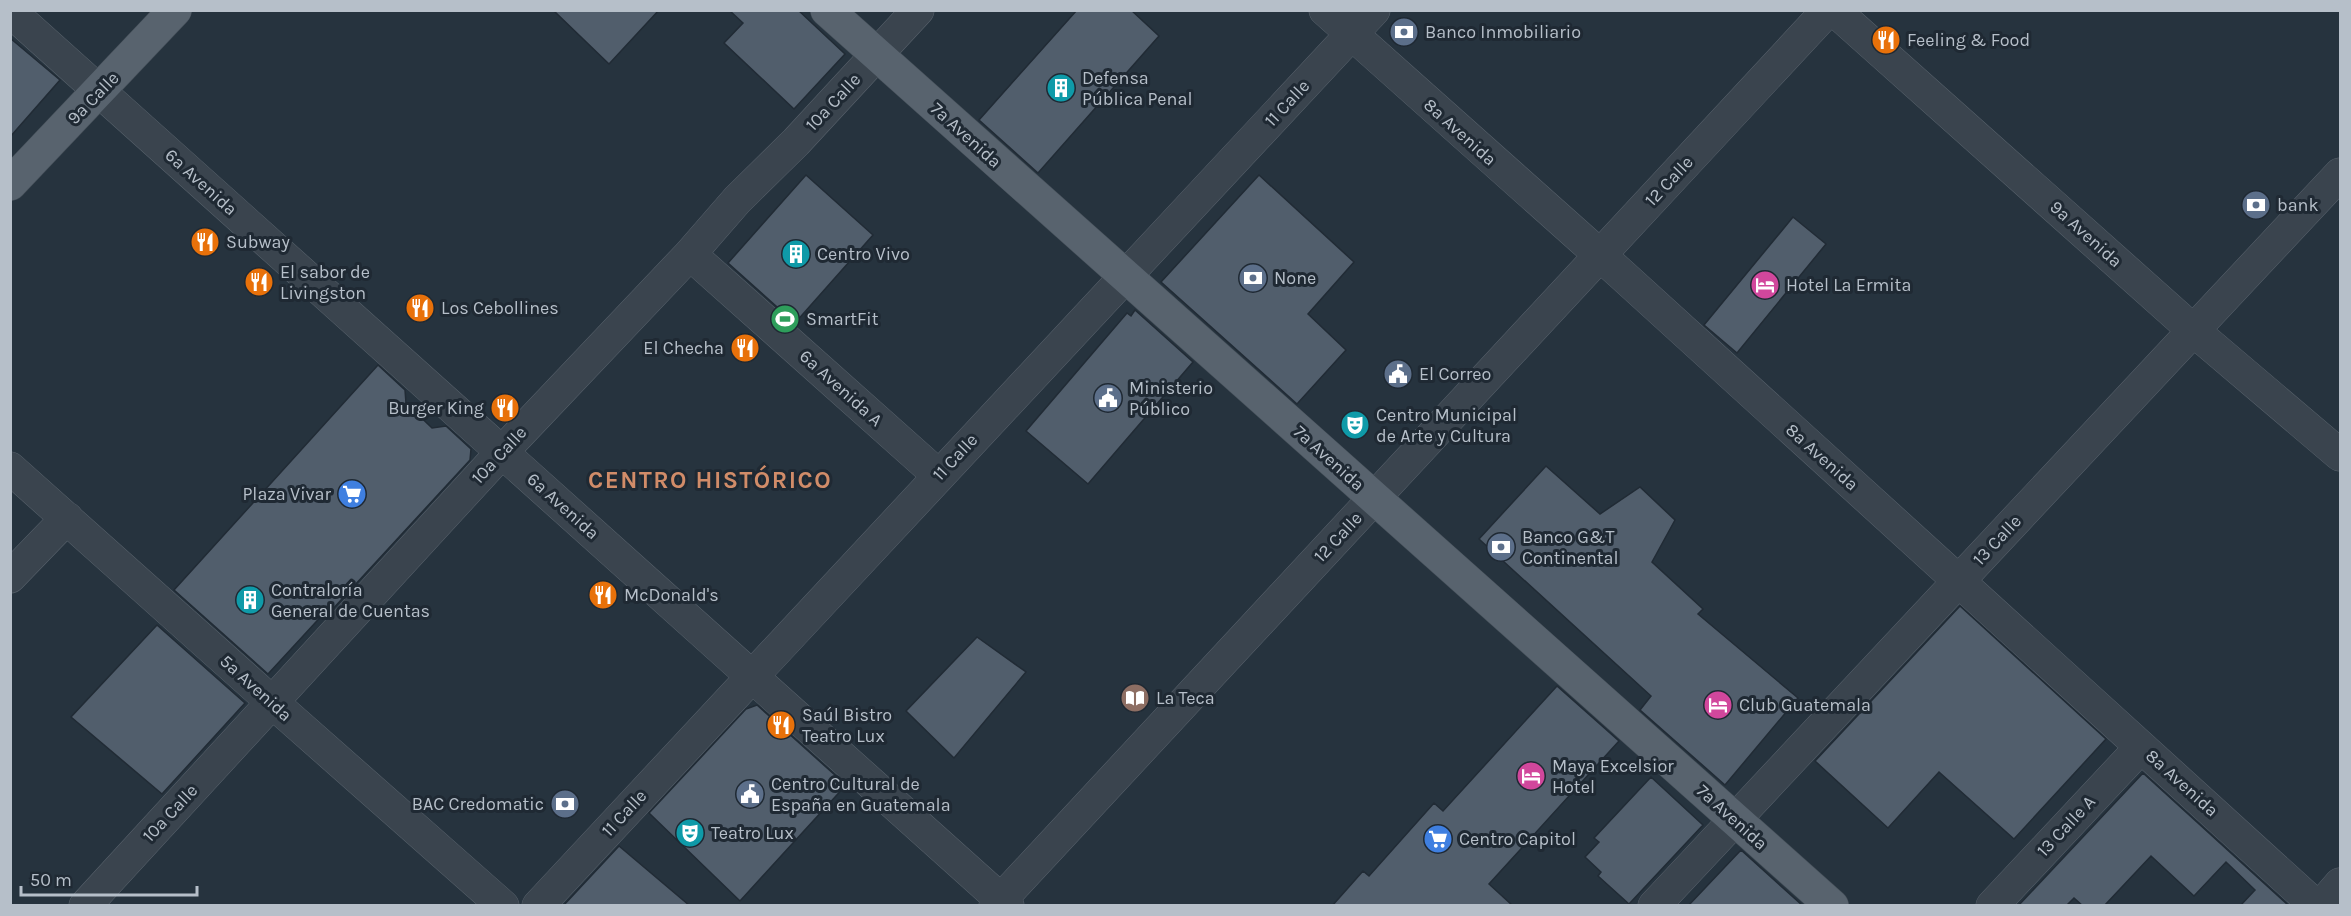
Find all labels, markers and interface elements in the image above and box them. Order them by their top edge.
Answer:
bank icon: Banco Inmobiliario [1388,16,1420,48]
place label: Banco Inmobiliario [1425,21,1581,43]
restaurant icon: Feeling & Food [1870,24,1902,56]
place label: Feeling & Food [1907,29,2030,51]
street label: 9a Calle [63,67,123,129]
place label: Defensa Pública Penal [1082,67,1192,110]
street label: 10a Calle [801,69,865,135]
building icon: Defensa Pública Penal [1045,72,1077,104]
street label: 11 Calle [1260,75,1314,131]
street label: 8a Avenida [1419,94,1501,170]
street label: 7a Avenida [926,97,1006,173]
street label: 6a Avenida [160,144,242,220]
street label: 12 Calle [1640,151,1698,211]
bank icon: bank [2240,189,2272,221]
place label: bank [2277,194,2319,216]
street label: 9a Avenida [2045,196,2127,272]
restaurant icon: Subway [189,226,221,258]
place label: Subway [226,231,290,253]
building icon: Centro Vivo [780,238,812,270]
place label: Centro Vivo [817,243,910,265]
place label: El sabor de Livingston [280,261,370,304]
bank icon: None [1237,262,1269,294]
restaurant icon: El sabor de Livingston [243,266,275,298]
place label: None [1274,267,1316,289]
hotel icon: Hotel La Ermita [1749,269,1781,301]
place label: Hotel La Ermita [1786,274,1911,296]
restaurant icon: Los Cebollines [404,292,436,324]
place label: Los Cebollines [441,297,559,319]
sports icon: SmartFit [769,303,801,335]
place label: SmartFit [806,308,879,330]
restaurant icon: El Checha [729,332,761,364]
place label: El Checha [643,337,724,359]
street label: 6a Avenida A [795,345,887,431]
public building icon: El Correo [1382,358,1414,390]
place label: El Correo [1419,363,1491,385]
place label: Ministerio Público [1129,377,1213,420]
public building icon: Ministerio Público [1092,382,1124,414]
restaurant icon: Burger King [489,392,521,424]
place label: Burger King [388,397,484,419]
place label: Centro Municipal de Arte y Cultura [1376,404,1517,447]
theatre icon: Centro Municipal de Arte y Cultura [1339,409,1371,441]
street label: 8a Avenida [1781,419,1863,495]
street label: 7a Avenida [1289,420,1369,496]
street label: 10a Calle [467,422,531,488]
street label: 11 Calle [928,429,982,485]
district label: CENTRO HISTÓRICO [588,465,832,494]
street label: 6a Avenida [522,468,604,544]
supermarket icon: Plaza Vivar [336,478,368,510]
place label: Plaza Vivar [242,483,331,505]
street label: 12 Calle [1309,507,1367,567]
street label: 13 Calle [1968,510,2026,570]
place label: Banco G&T Continental [1522,526,1619,569]
bank icon: Banco G&T Continental [1485,531,1517,563]
place label: Contraloría General de Cuentas [271,579,430,622]
restaurant icon: McDonald's [587,579,619,611]
building icon: Contraloría General de Cuentas [234,584,266,616]
place label: McDonald's [624,584,719,606]
street label: 5a Avenida [215,650,297,726]
library icon: La Teca [1119,682,1151,714]
place label: La Teca [1156,687,1215,709]
hotel icon: Club Guatemala [1702,689,1734,721]
place label: Club Guatemala [1739,694,1871,716]
place label: Saúl Bistro Teatro Lux [802,704,892,747]
restaurant icon: Saúl Bistro Teatro Lux [765,709,797,741]
street label: 8a Avenida [2141,745,2223,821]
place label: Maya Excelsior Hotel [1552,755,1674,798]
hotel icon: Maya Excelsior Hotel [1515,760,1547,792]
place label: Centro Cultural de España en Guatemala [771,773,951,816]
public building icon: Centro Cultural de España en Guatemala [734,778,766,810]
street label: 7a Avenida [1692,779,1772,855]
street label: 10a Calle [138,780,202,846]
street label: 11 Calle [597,785,651,841]
bank icon: BAC Credomatic [549,788,581,820]
street label: 13 Calle A [2032,791,2100,861]
place label: BAC Credomatic [412,793,544,815]
theatre icon: Teatro Lux [674,817,706,849]
place label: Teatro Lux [711,822,794,844]
supermarket icon: Centro Capitol [1422,823,1454,855]
place label: Centro Capitol [1459,828,1576,850]
scale bar [21,859,196,897]
text: 50 m [30,869,72,891]

